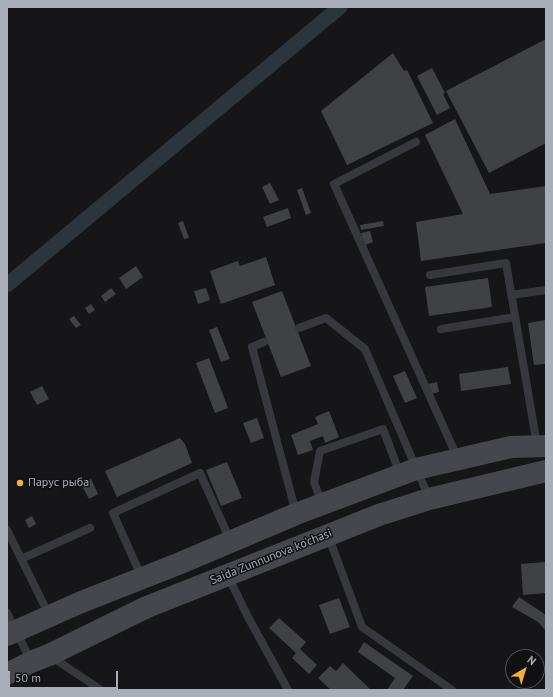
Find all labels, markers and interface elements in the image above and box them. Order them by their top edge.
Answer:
place label: Парус рыба [28,476,89,490]
marker: Парус рыба [15,478,25,488]
street label: Saida Zunnunova ko'chasi [208,526,334,588]
north arrow [505,649,545,689]
text: N [525,653,539,668]
scale bar [10,663,120,689]
text: 50 m [15,670,41,685]

